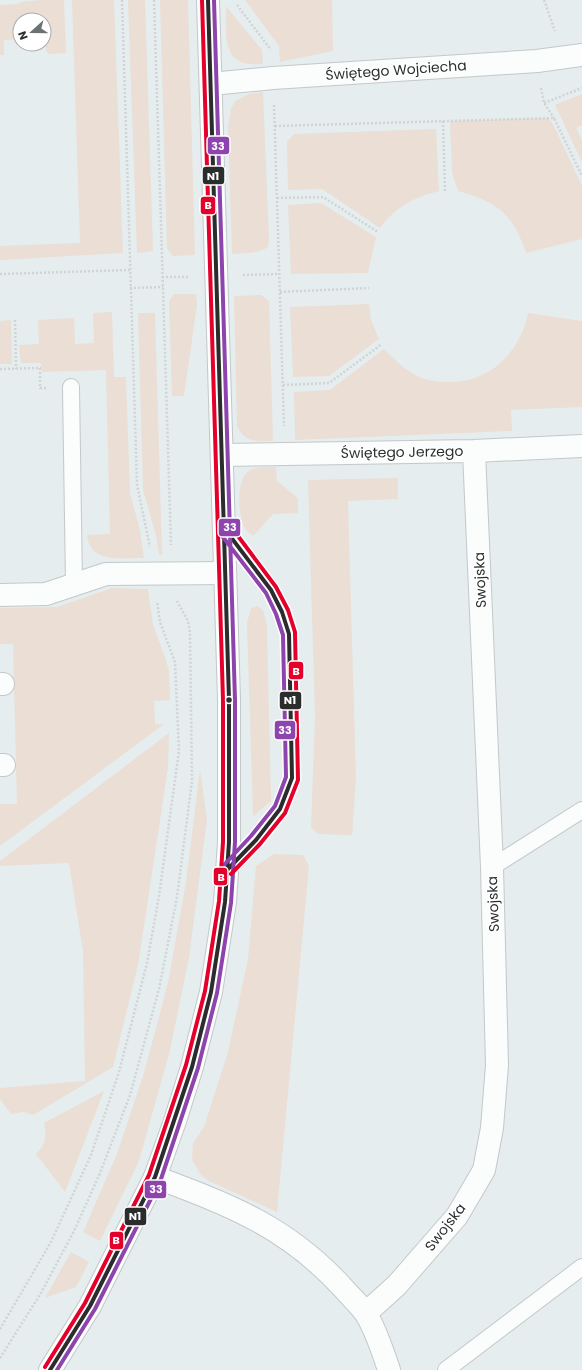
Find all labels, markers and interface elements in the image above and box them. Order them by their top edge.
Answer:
north arrow [12,12,52,52]
text: N [14,29,32,42]
street label: Świętego Wojciecha [325,55,467,85]
line badge: 33 [207,136,230,155]
text: 33 [211,138,225,154]
line badge: N1 [202,166,225,185]
text: N1 [207,168,219,184]
line badge: B [200,196,216,215]
text: B [204,197,212,213]
street label: Świętego Jerzego [341,441,463,463]
line badge: 33 [218,518,241,537]
text: 33 [223,519,237,535]
street label: Swojska [469,552,491,608]
line badge: B [288,661,304,680]
text: B [292,663,300,679]
line badge: N1 [279,691,302,710]
text: N1 [284,692,296,708]
unlabelled marker [224,695,234,705]
line badge: 33 [274,720,296,740]
text: 33 [278,722,292,738]
line badge: B [213,867,228,886]
text: B [217,869,225,885]
street label: Swojska [482,876,504,932]
line badge: 33 [144,1180,167,1199]
text: 33 [149,1181,163,1197]
street label: Swojska [420,1199,470,1255]
line badge: N1 [124,1207,147,1226]
text: N1 [129,1208,141,1224]
line badge: B [109,1231,124,1250]
text: B [112,1232,120,1248]

